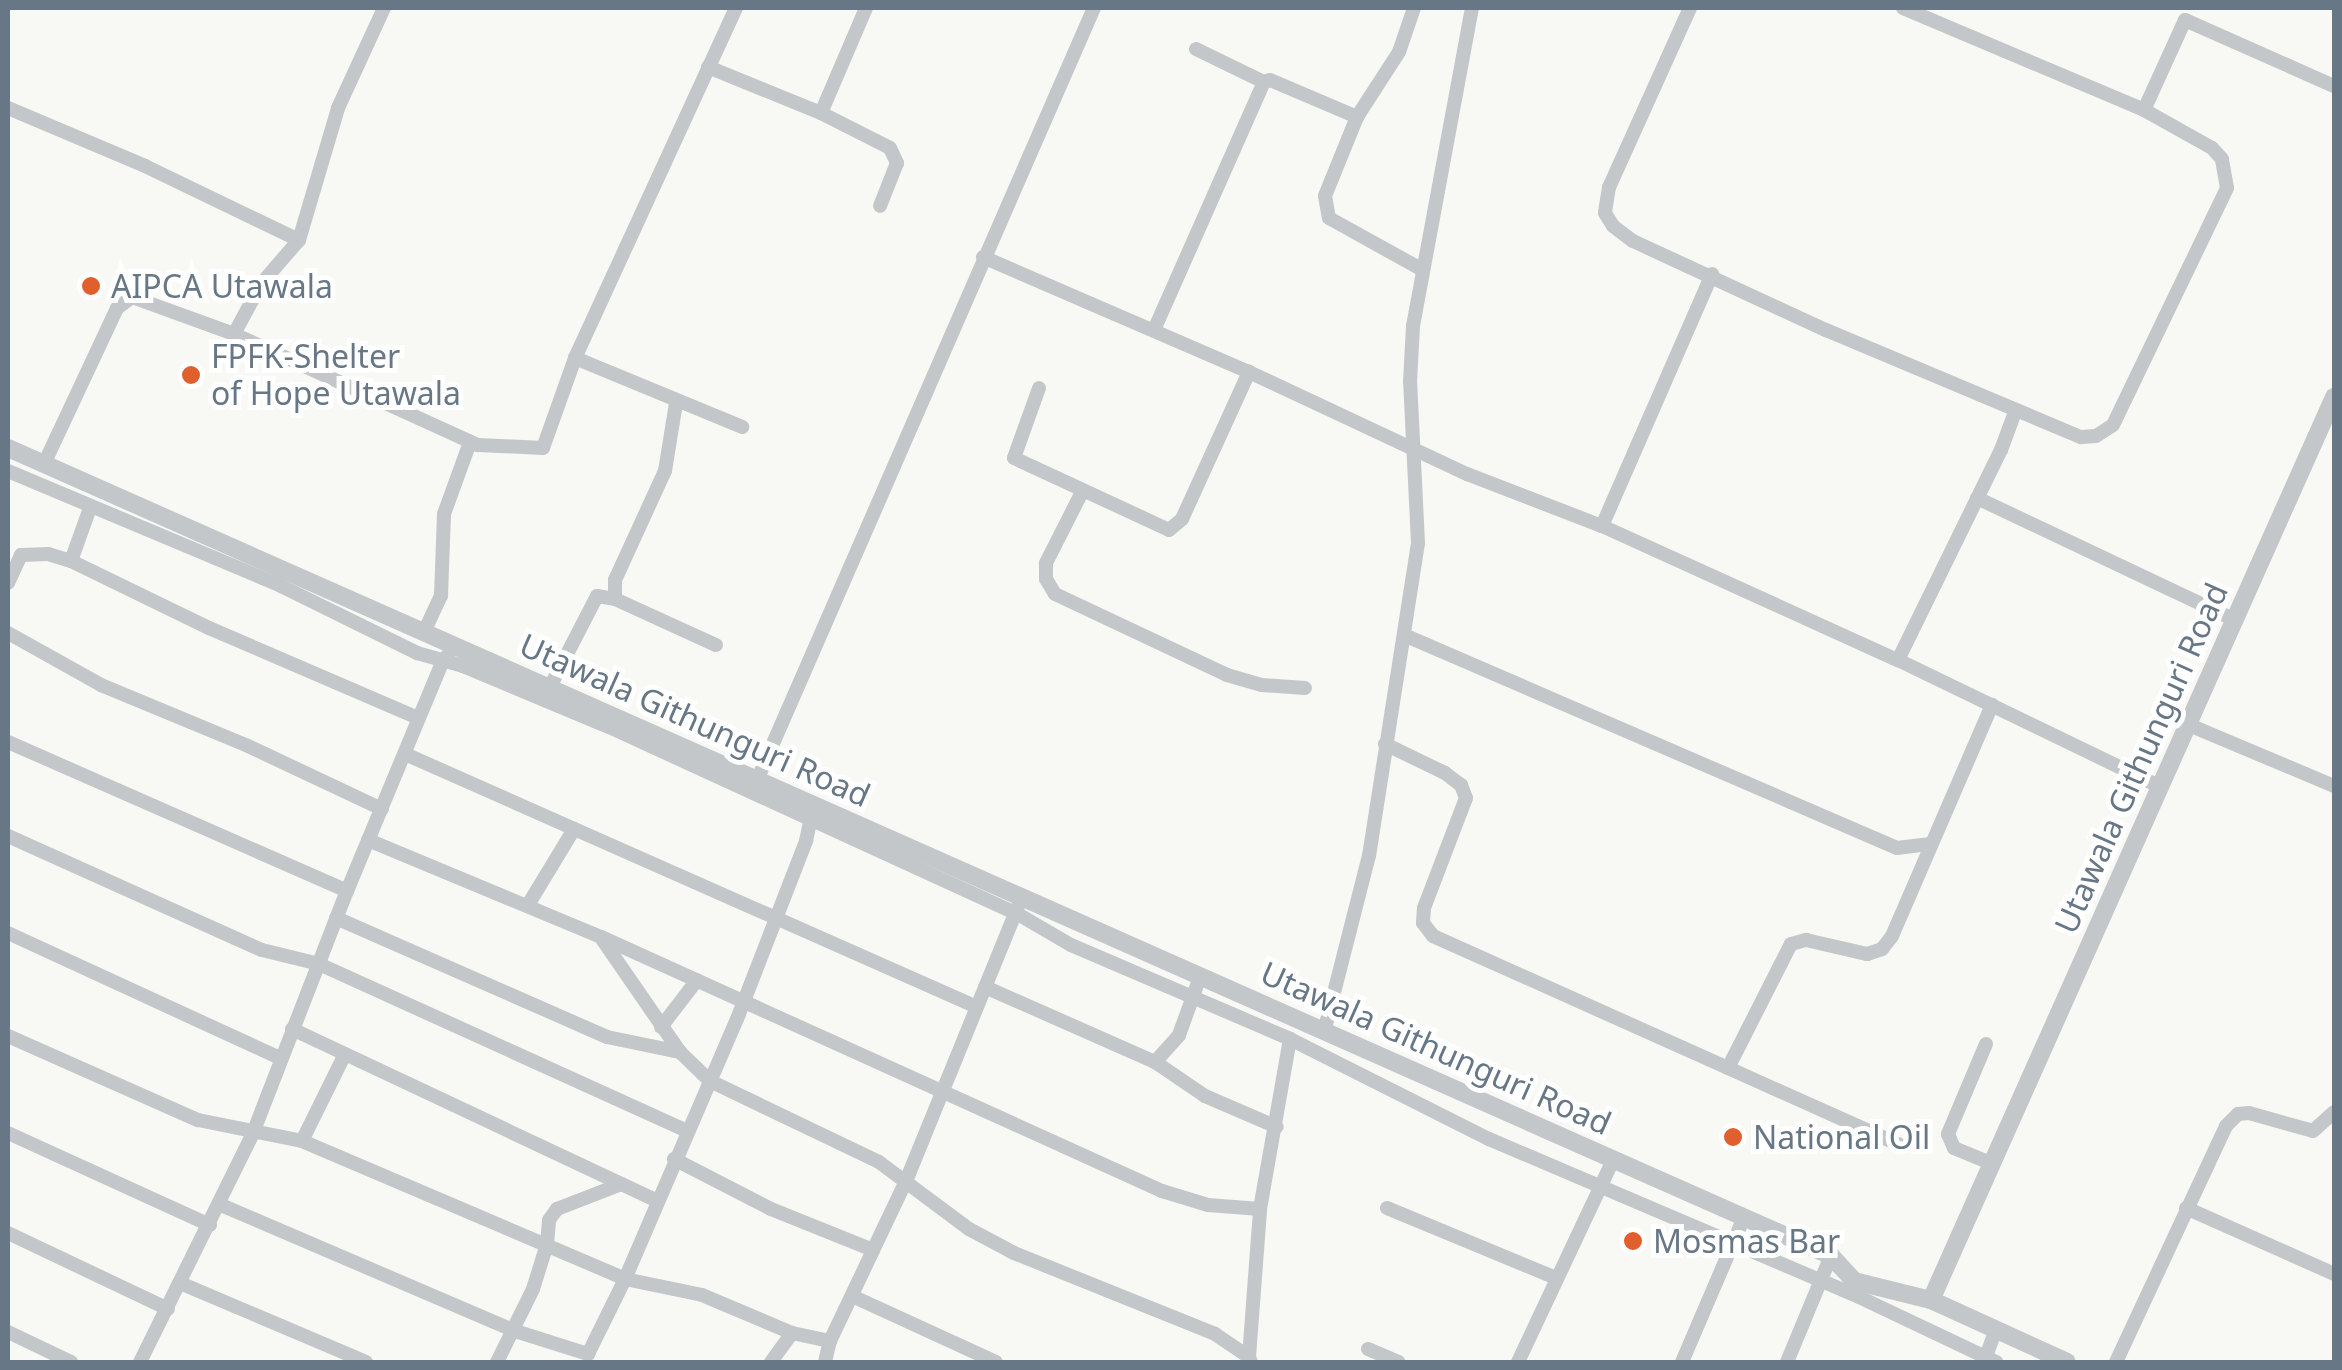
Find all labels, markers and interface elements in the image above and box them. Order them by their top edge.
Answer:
place label: AIPCA Utawala [111,267,333,305]
marker: AIPCA Utawala [80,275,102,297]
place label: FPFK-Shelter of Hope Utawala [211,338,461,413]
marker: FPFK-Shelter of Hope Utawala [180,364,202,386]
street label: Utawala Githunguri Road [2046,577,2236,939]
street label: Utawala Githunguri Road [514,625,876,815]
street label: Utawala Githunguri Road [1255,953,1617,1143]
place label: National Oil [1753,1118,1930,1156]
marker: National Oil [1722,1126,1744,1148]
place label: Mosmas Bar [1653,1222,1840,1260]
marker: Mosmas Bar [1622,1230,1644,1252]

